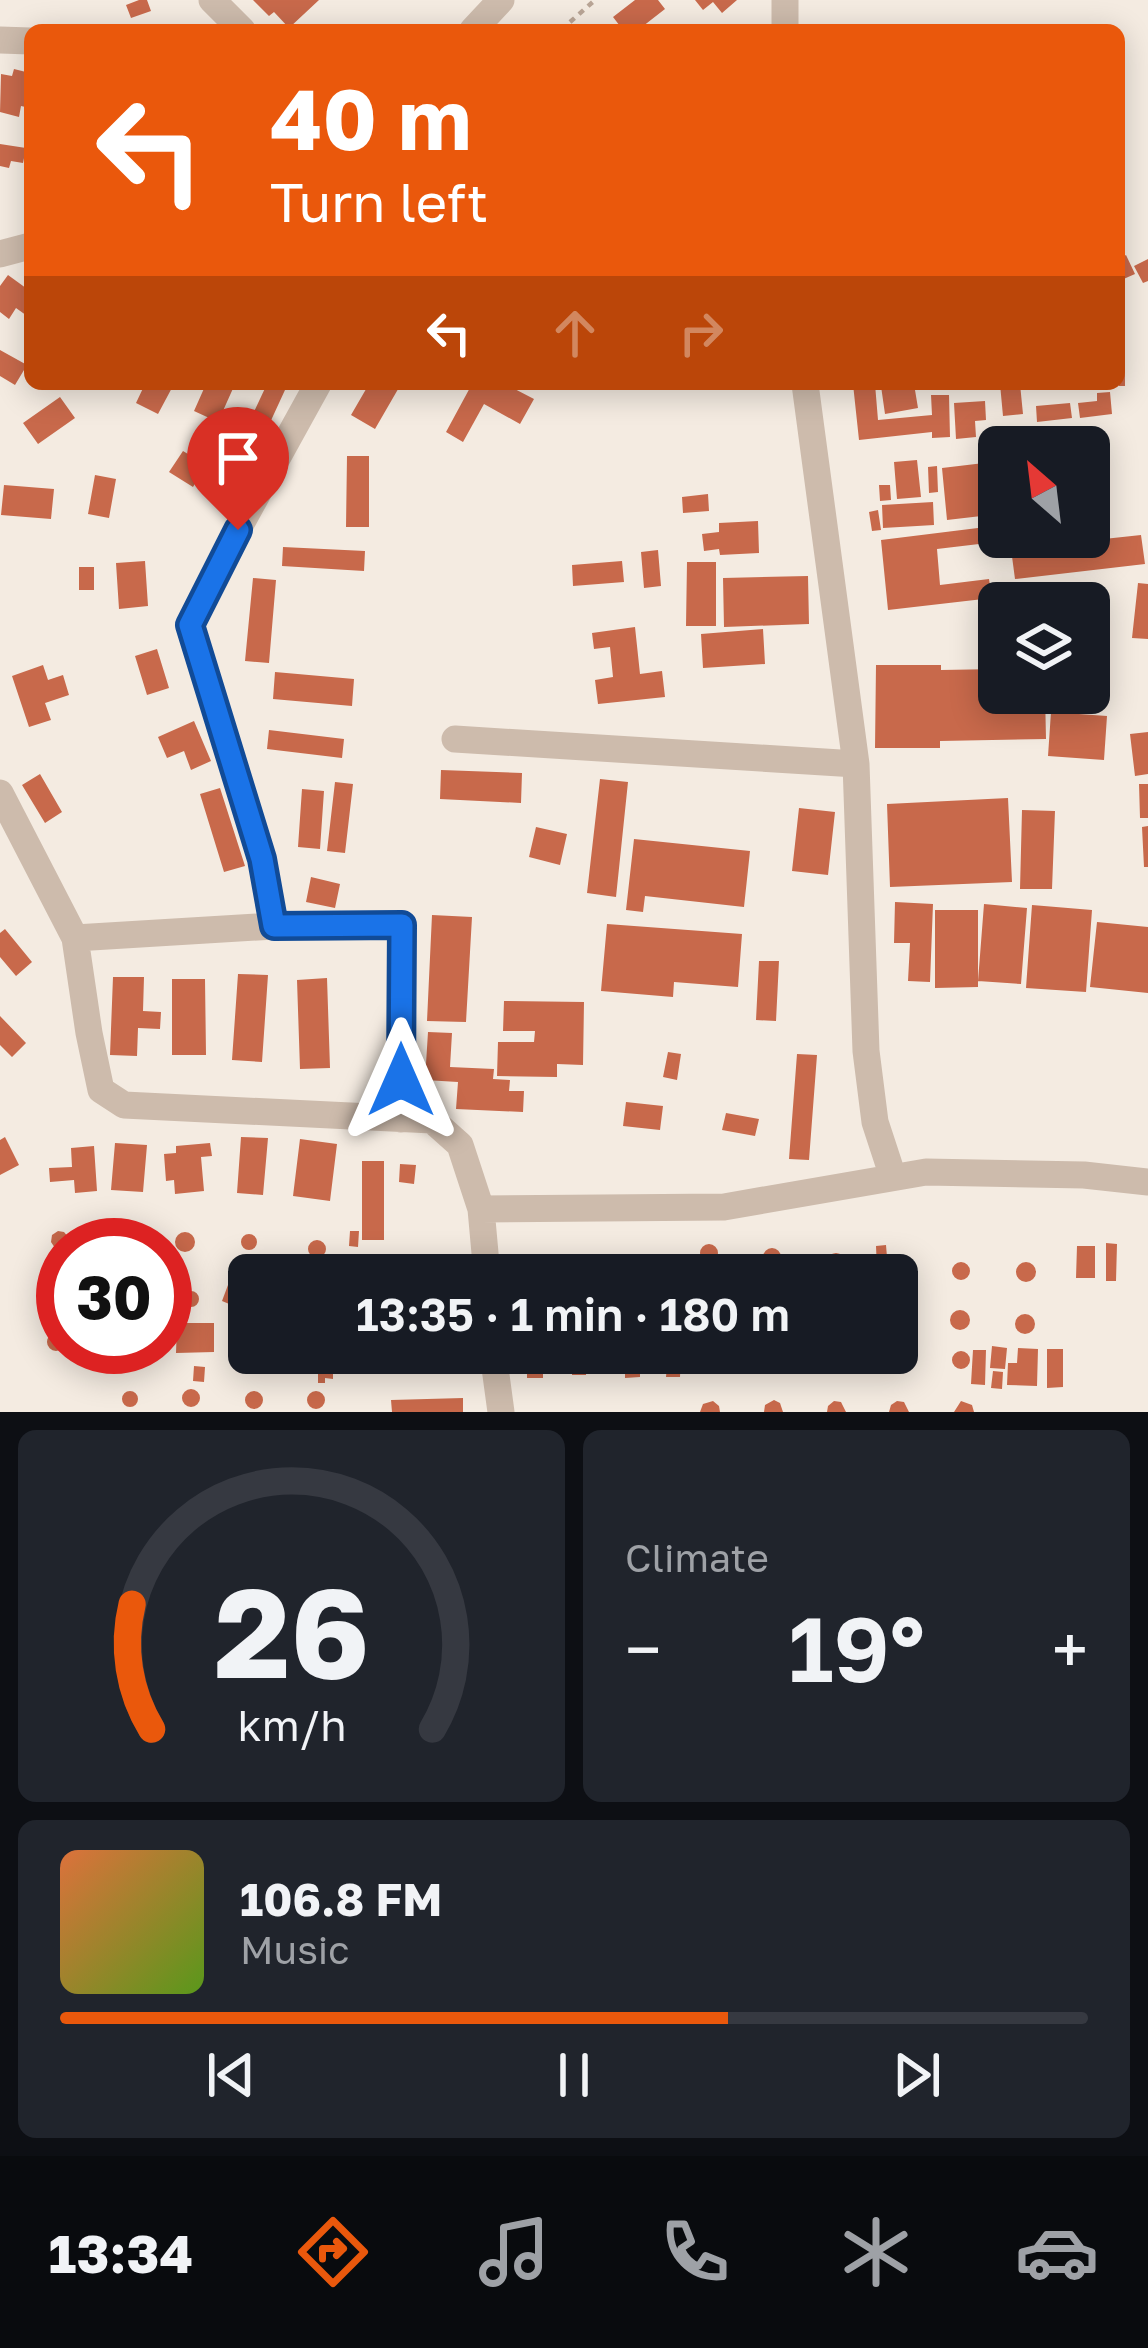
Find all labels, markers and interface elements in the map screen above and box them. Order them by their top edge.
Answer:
text: 40 m [270,68,472,168]
icon: left [72,72,228,228]
text: Turn left [270,169,488,234]
icon: left [416,300,482,366]
icon: ahead [542,300,608,366]
icon: right [668,300,734,366]
pin [187,407,289,530]
icon: arrive [205,425,271,491]
north arrow [978,426,1110,558]
map controls [978,426,1110,714]
button: layers [978,582,1110,714]
position arrow [338,1017,464,1143]
speed limit sign: 30 [36,1218,192,1374]
text: 13:35 · 1 min · 180 m [356,1287,790,1341]
text: Climate [625,1534,769,1581]
text: 26 [214,1556,369,1705]
text: 19° [788,1594,925,1702]
text: − [625,1609,661,1689]
text: + [1052,1609,1088,1689]
text: km/h [237,1699,346,1750]
text: 106.8 FM [240,1872,442,1926]
text: Music [240,1926,350,1973]
icon: previous [198,2042,264,2108]
icon: pause [541,2042,607,2108]
icon: next [884,2042,950,2108]
icon: directions [291,2210,375,2294]
icon: music [472,2210,556,2294]
icon: phone [653,2210,737,2294]
icon: climate [834,2210,918,2294]
icon: car [1015,2210,1099,2294]
text: 13:34 [49,2220,193,2285]

